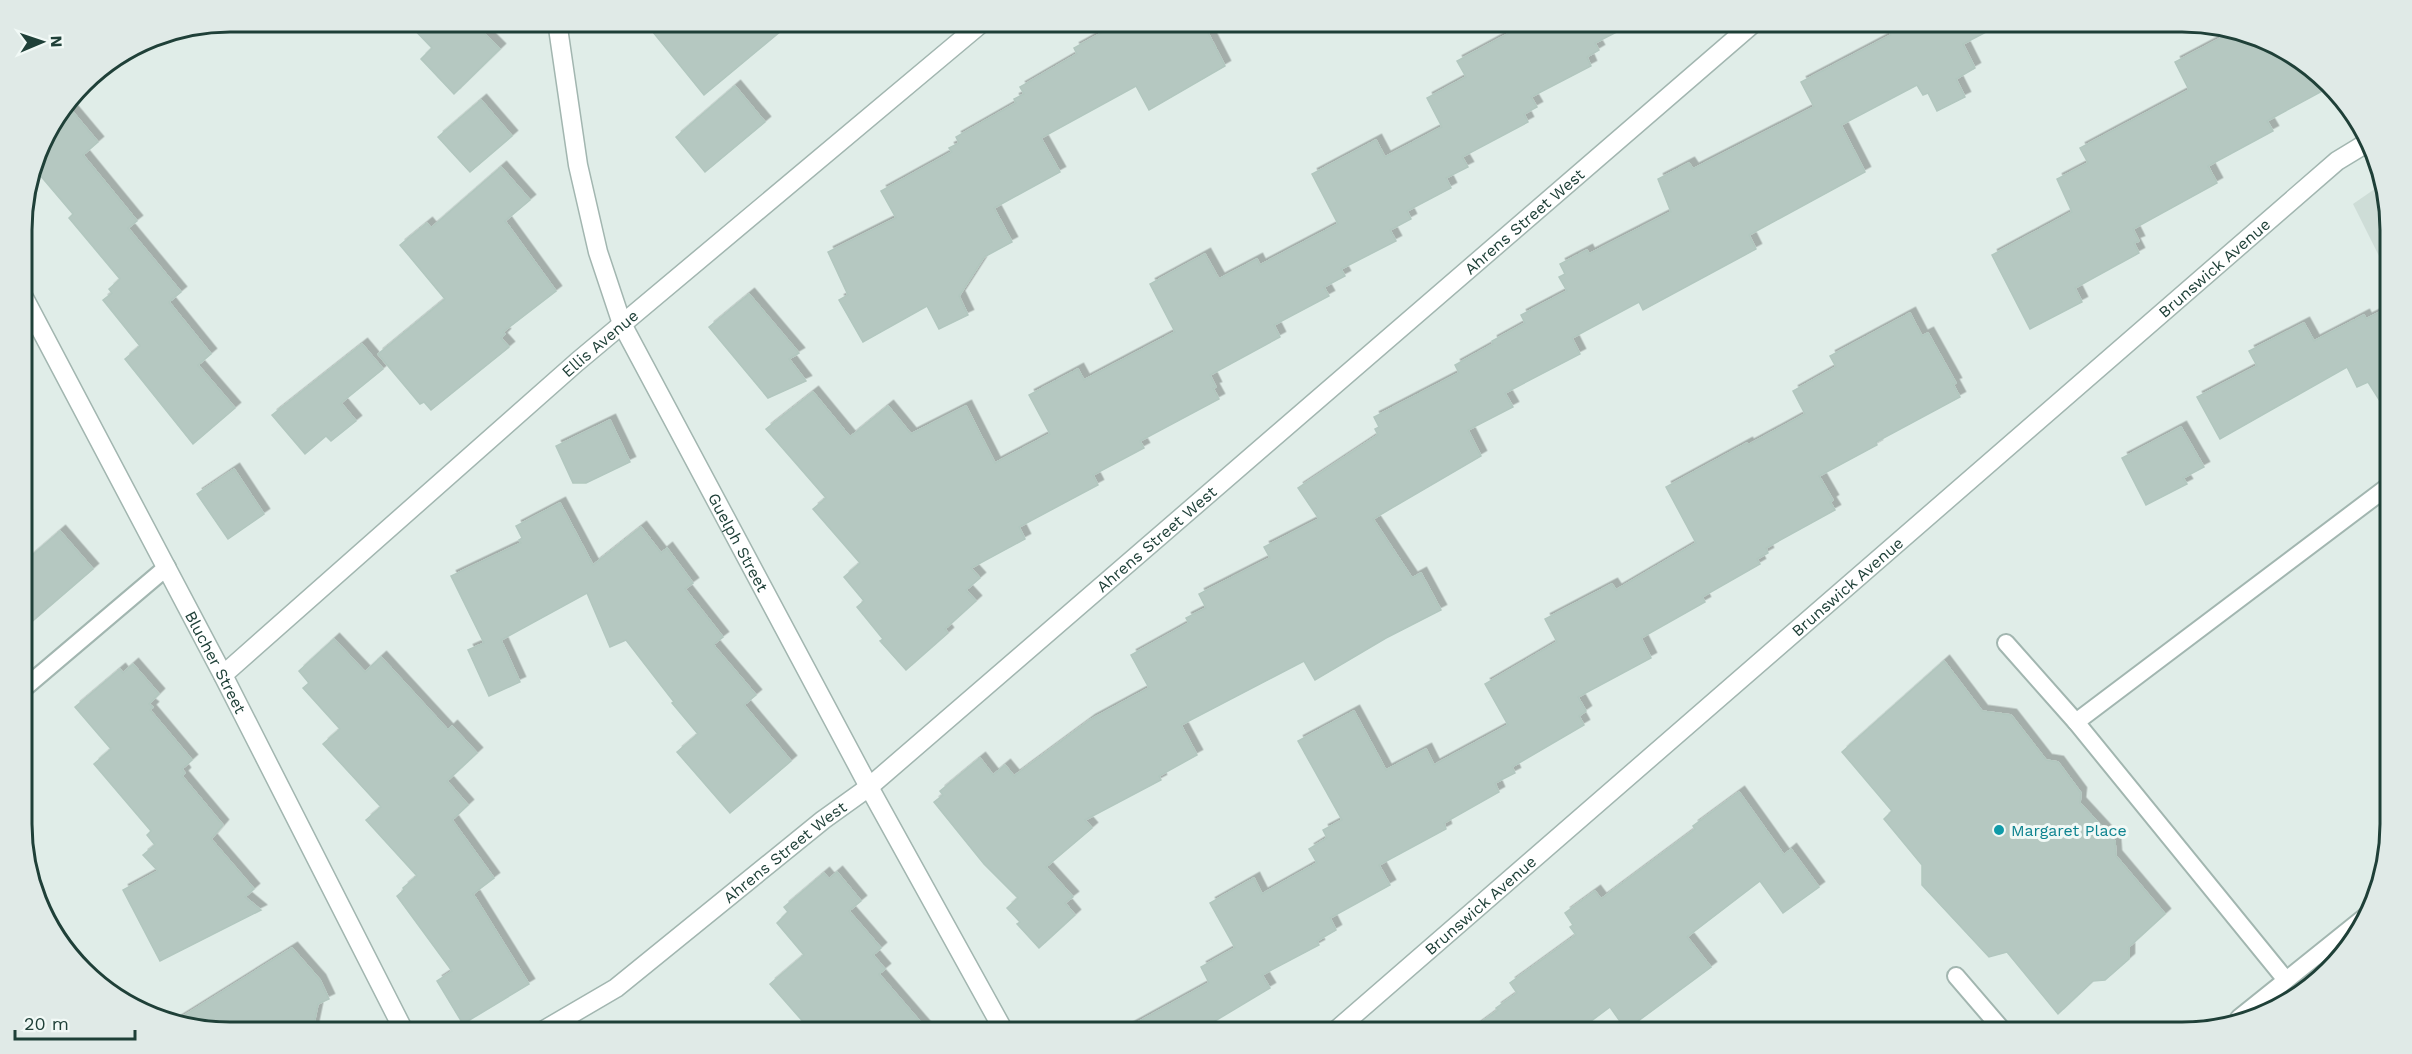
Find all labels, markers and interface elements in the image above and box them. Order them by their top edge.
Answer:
north arrow [12,12,72,72]
text: N [47,35,66,48]
street label: Ahrens Street West [1460,164,1588,278]
street label: Brunswick Avenue [2154,214,2274,321]
street label: Ellis Avenue [558,306,642,381]
street label: Ahrens Street West [1092,482,1220,596]
street label: Guelph Street [704,490,773,595]
street label: Brunswick Avenue [1787,533,1907,640]
street label: Blucher Street [181,607,251,717]
street label: Ahrens Street West [719,797,850,907]
place label: Margaret Place [2011,821,2127,840]
marker: Margaret Place [1992,823,2006,837]
street label: Brunswick Avenue [1421,852,1540,959]
scale bar [15,1003,135,1041]
text: 20 m [24,1013,69,1034]

